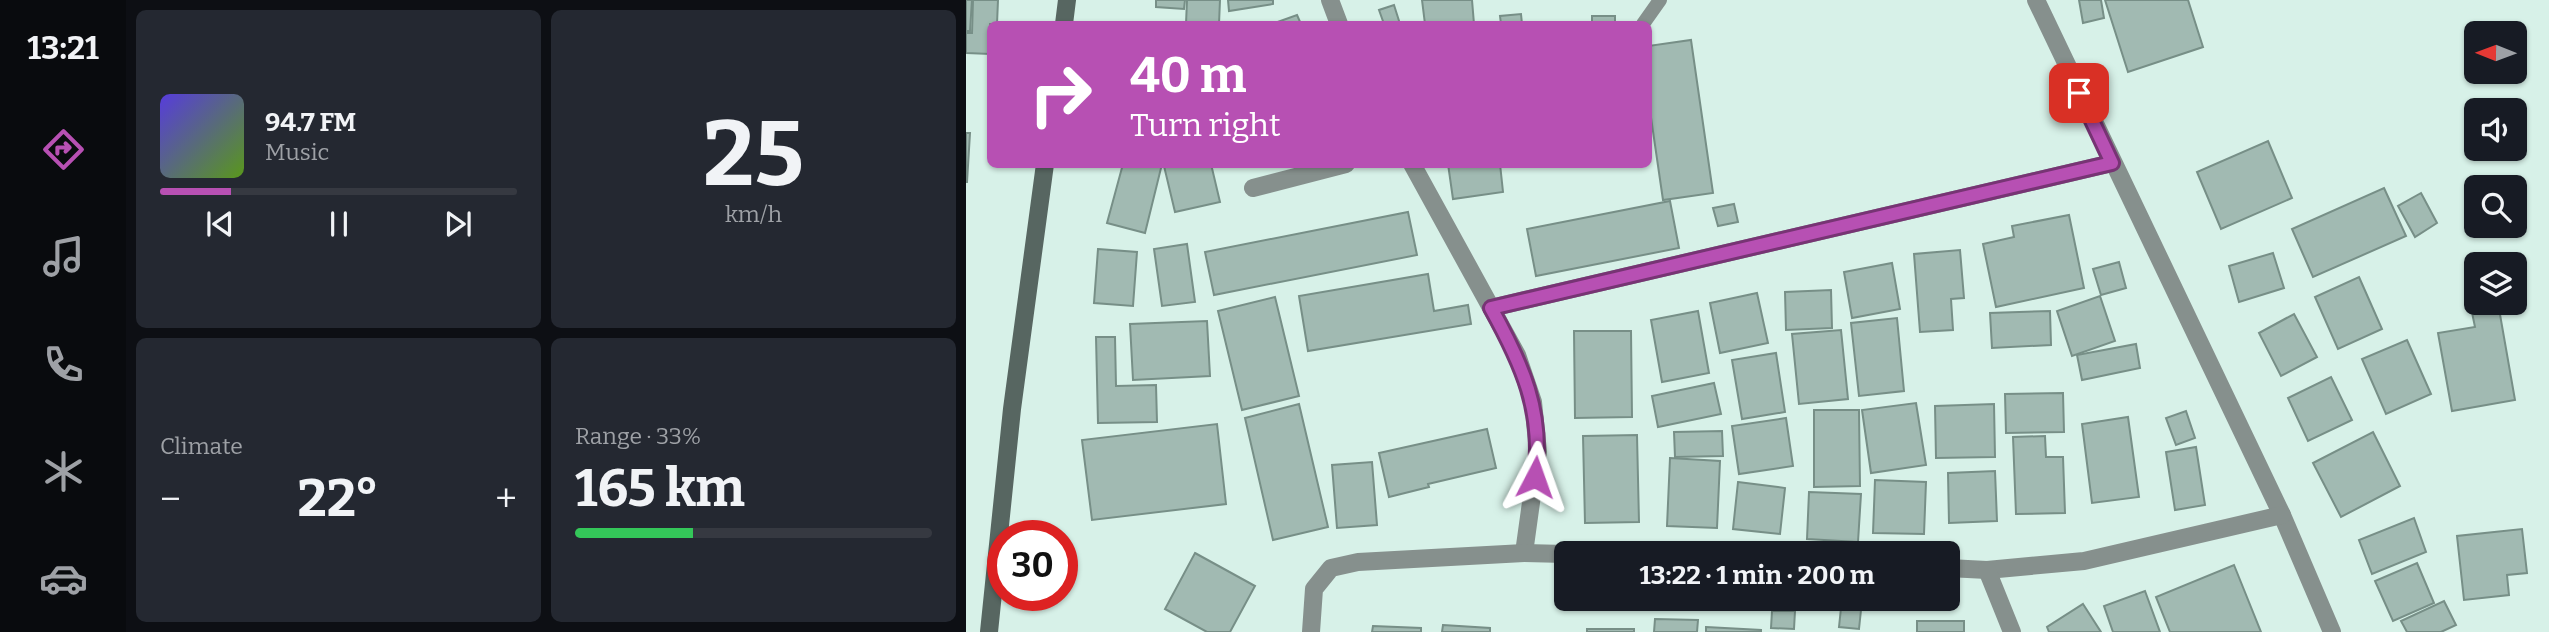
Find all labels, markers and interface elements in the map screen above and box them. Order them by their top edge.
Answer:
north arrow [2464,21,2527,84]
map controls [2464,21,2527,315]
text: 13:21 [27,29,99,67]
text: 40 m [1130,46,1247,105]
icon: right [1015,49,1106,140]
pin [2049,63,2109,123]
icon: arrive [2060,74,2098,112]
button: sound [2464,98,2527,161]
text: 25 [703,100,804,209]
text: Turn right [1130,106,1281,144]
text: 94.7 FM [265,107,356,138]
icon: directions [39,125,88,174]
text: Music [265,138,329,166]
button: search [2464,175,2527,238]
text: km/h [725,200,782,228]
icon: previous [201,205,239,243]
icon: pause [320,205,358,243]
icon: next [439,205,477,243]
icon: music [39,232,88,281]
button: layers [2464,252,2527,315]
icon: phone [39,340,88,389]
text: Range · 33% [575,422,701,450]
text: Climate [160,432,243,460]
position arrow [1498,440,1572,514]
icon: climate [39,447,88,496]
text: 165 km [575,457,745,520]
text: 22° [297,467,379,530]
text: − [160,476,181,522]
text: + [495,476,517,522]
speed limit sign: 30 [987,520,1078,611]
icon: car [39,554,88,603]
text: 13:22 · 1 min · 200 m [1639,560,1875,591]

